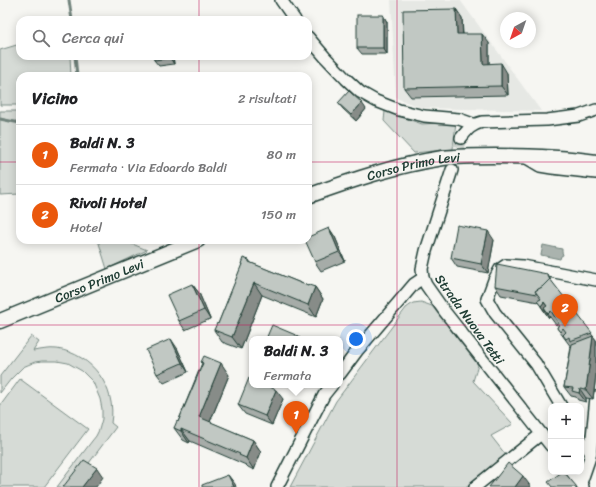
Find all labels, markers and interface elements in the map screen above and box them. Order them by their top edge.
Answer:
north arrow [500,12,536,48]
search box [16,16,312,60]
text: Cerca qui [62,25,124,51]
icon: search [30,27,52,49]
text: Vicino [32,83,78,113]
text: 2 risultati [238,87,296,110]
text: Baldi N. 3 [70,130,134,156]
text: 1 [42,143,48,166]
text: 80 m [267,143,296,166]
street label: Corso Primo Levi [364,146,461,187]
text: Fermata · Via Edoardo Baldi [70,156,227,179]
text: Rivoli Hotel [70,190,146,216]
text: 2 [41,203,49,226]
text: 150 m [261,203,296,226]
text: Hotel [70,216,102,239]
street label: Corso Primo Levi [51,252,148,310]
street label: Strada Nuova Tetti [429,269,511,370]
pin: 2 [552,294,578,327]
your location [346,329,366,349]
popup [249,336,343,388]
text: Baldi N. 3 [264,338,328,364]
text: Fermata [264,364,311,387]
pin: 1 [283,401,309,434]
map controls [548,403,584,475]
button: + [548,403,584,439]
button: − [548,439,584,475]

